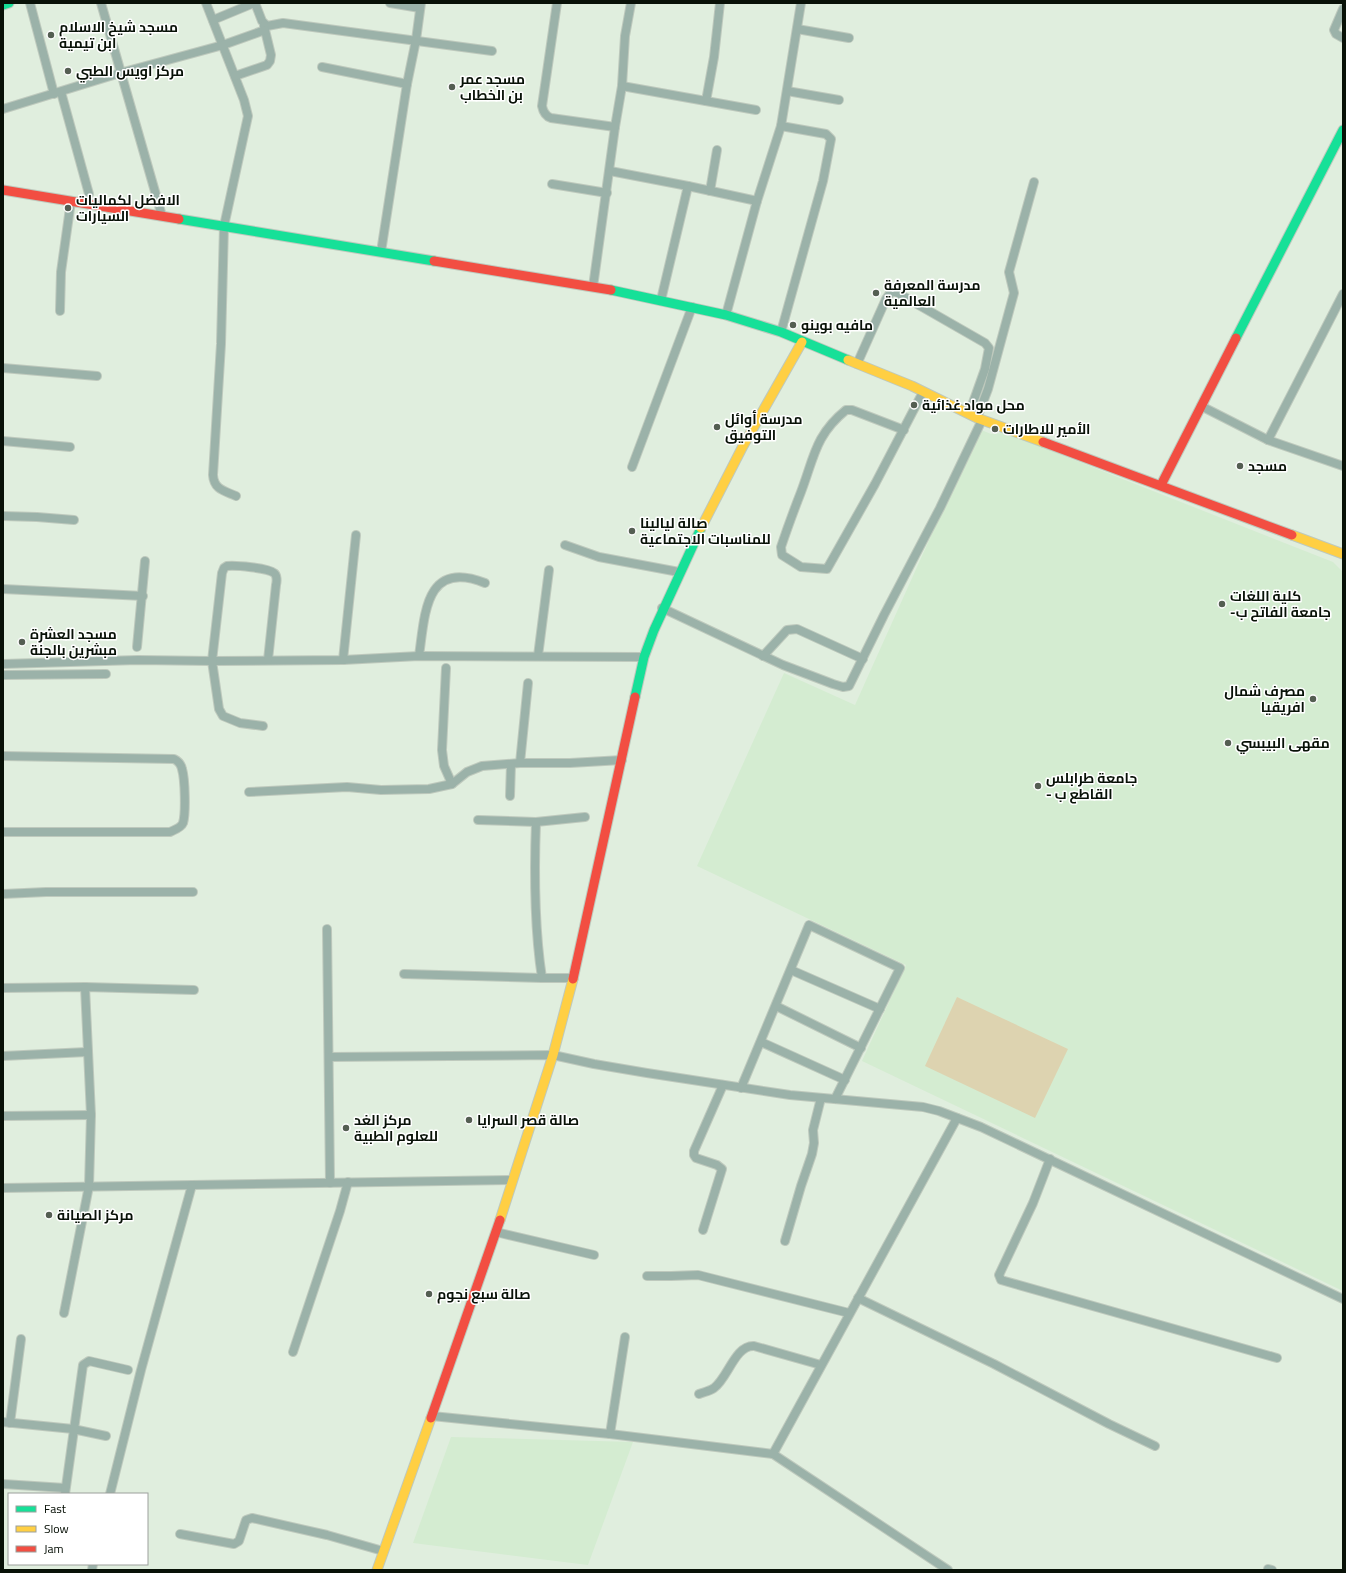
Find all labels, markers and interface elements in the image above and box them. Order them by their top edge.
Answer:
place label: مسجد شيخ الاسلام ابن تيمية [59,14,178,56]
marker: مسجد شيخ الاسلام ابن تيمية [46,30,56,40]
place label: مركز اويس الطبي [76,58,184,84]
marker: مركز اويس الطبي [63,66,73,76]
place label: مسجد عمر بن الخطاب [459,66,525,108]
marker: مسجد عمر بن الخطاب [447,82,457,92]
place label: الافضل لكماليات السيارات [76,187,180,229]
marker: الافضل لكماليات السيارات [63,203,73,213]
place label: مدرسة المعرفة العالمية [884,272,980,314]
marker: مدرسة المعرفة العالمية [871,288,881,298]
place label: مافيه بوينو [801,312,873,338]
marker: مافيه بوينو [788,320,798,330]
place label: محل مواد غذائية [922,392,1025,418]
marker: محل مواد غذائية [909,400,919,410]
place label: مدرسة أوائل التوفيق [725,406,803,448]
place label: الأمير للاطارات [1003,416,1090,442]
marker: مدرسة أوائل التوفيق [712,422,722,432]
marker: الأمير للاطارات [990,424,1000,434]
place label: مسجد [1248,453,1287,479]
marker: مسجد [1235,461,1245,471]
place label: صالة ليالينا للمناسبات الاجتماعية [640,510,771,552]
marker: صالة ليالينا للمناسبات الاجتماعية [627,526,637,536]
place label: كلية اللغات -جامعة الفاتح ب [1230,583,1331,625]
marker: كلية اللغات -جامعة الفاتح ب [1217,599,1227,609]
place label: مسجد العشرة مبشرين بالجنة [30,621,117,663]
marker: مسجد العشرة مبشرين بالجنة [17,637,27,647]
place label: مصرف شمال افريقيا [1224,678,1305,720]
marker: مصرف شمال افريقيا [1308,694,1318,704]
place label: مقهى البيبسي [1236,730,1330,756]
marker: مقهى البيبسي [1223,738,1233,748]
place label: جامعة طرابلس - القاطع ب [1046,765,1137,807]
marker: جامعة طرابلس - القاطع ب [1033,781,1043,791]
place label: مركز الغد للعلوم الطبية [354,1107,438,1149]
place label: صالة قصر السرايا [477,1107,579,1133]
marker: صالة قصر السرايا [464,1115,474,1125]
marker: مركز الغد للعلوم الطبية [341,1123,351,1133]
place label: مركز الصيانة [57,1202,133,1228]
marker: مركز الصيانة [44,1210,54,1220]
place label: صالة سبع نجوم [437,1281,531,1307]
marker: صالة سبع نجوم [424,1289,434,1299]
legend [8,1493,148,1565]
text: Fast [44,1497,67,1520]
text: Slow [44,1517,69,1540]
text: Jam [44,1537,64,1560]

